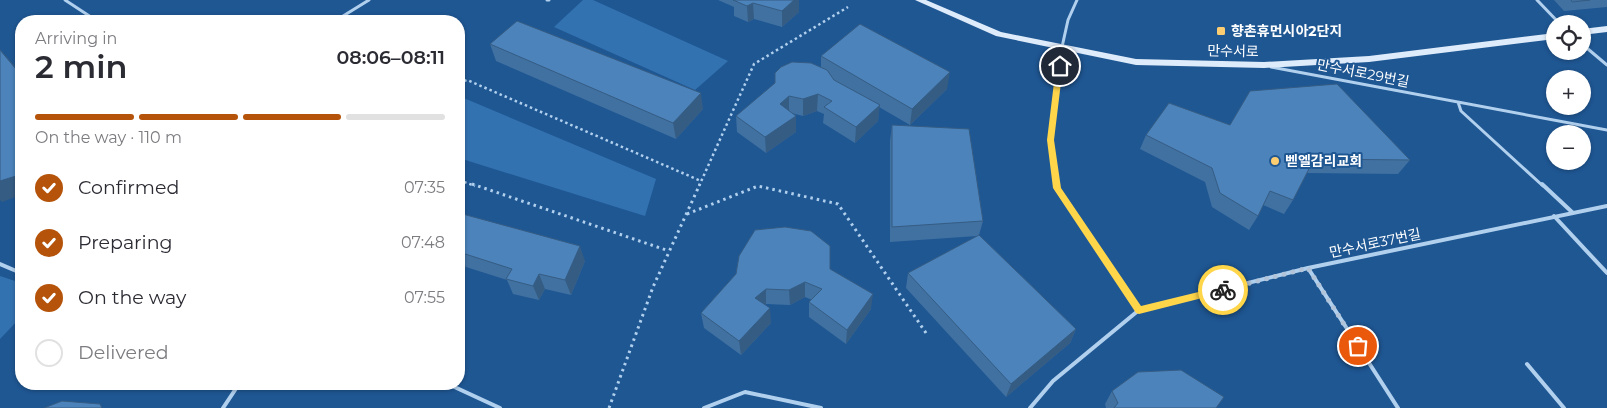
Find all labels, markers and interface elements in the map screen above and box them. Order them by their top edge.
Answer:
map controls [1546,15,1591,170]
button: locate [1546,15,1591,60]
place label: 향촌휴먼시아2단지 [1231,22,1342,40]
marker: 향촌휴먼시아2단지 [1215,25,1227,37]
text: Arriving in [35,29,117,48]
street label: 만수서로 [1207,42,1259,60]
pin [1039,45,1081,87]
text: 08:06–08:11 [337,46,445,69]
text: 2 min [35,47,127,86]
icon: home [1046,52,1074,80]
street label: 만수서로29번길 [1315,55,1411,91]
button: + [1546,70,1591,115]
button: − [1546,125,1591,170]
text: On the way · 110 m [35,128,182,147]
place label: 벧엘감리교회 [1285,152,1362,170]
marker: 벧엘감리교회 [1269,155,1281,167]
icon: check [35,174,63,202]
text: Confirmed [78,176,179,199]
text: 07:35 [404,178,445,197]
street label: 만수서로37번길 [1328,225,1422,261]
icon: check [35,229,63,257]
text: Preparing [78,231,173,254]
text: 07:48 [401,233,445,252]
courier [1198,265,1248,315]
icon: bike [1209,276,1237,304]
icon: check [35,284,63,312]
text: On the way [78,286,186,309]
text: 07:55 [404,288,445,307]
pin [1337,325,1379,367]
icon: bag [1344,332,1372,360]
text: Delivered [78,341,169,364]

